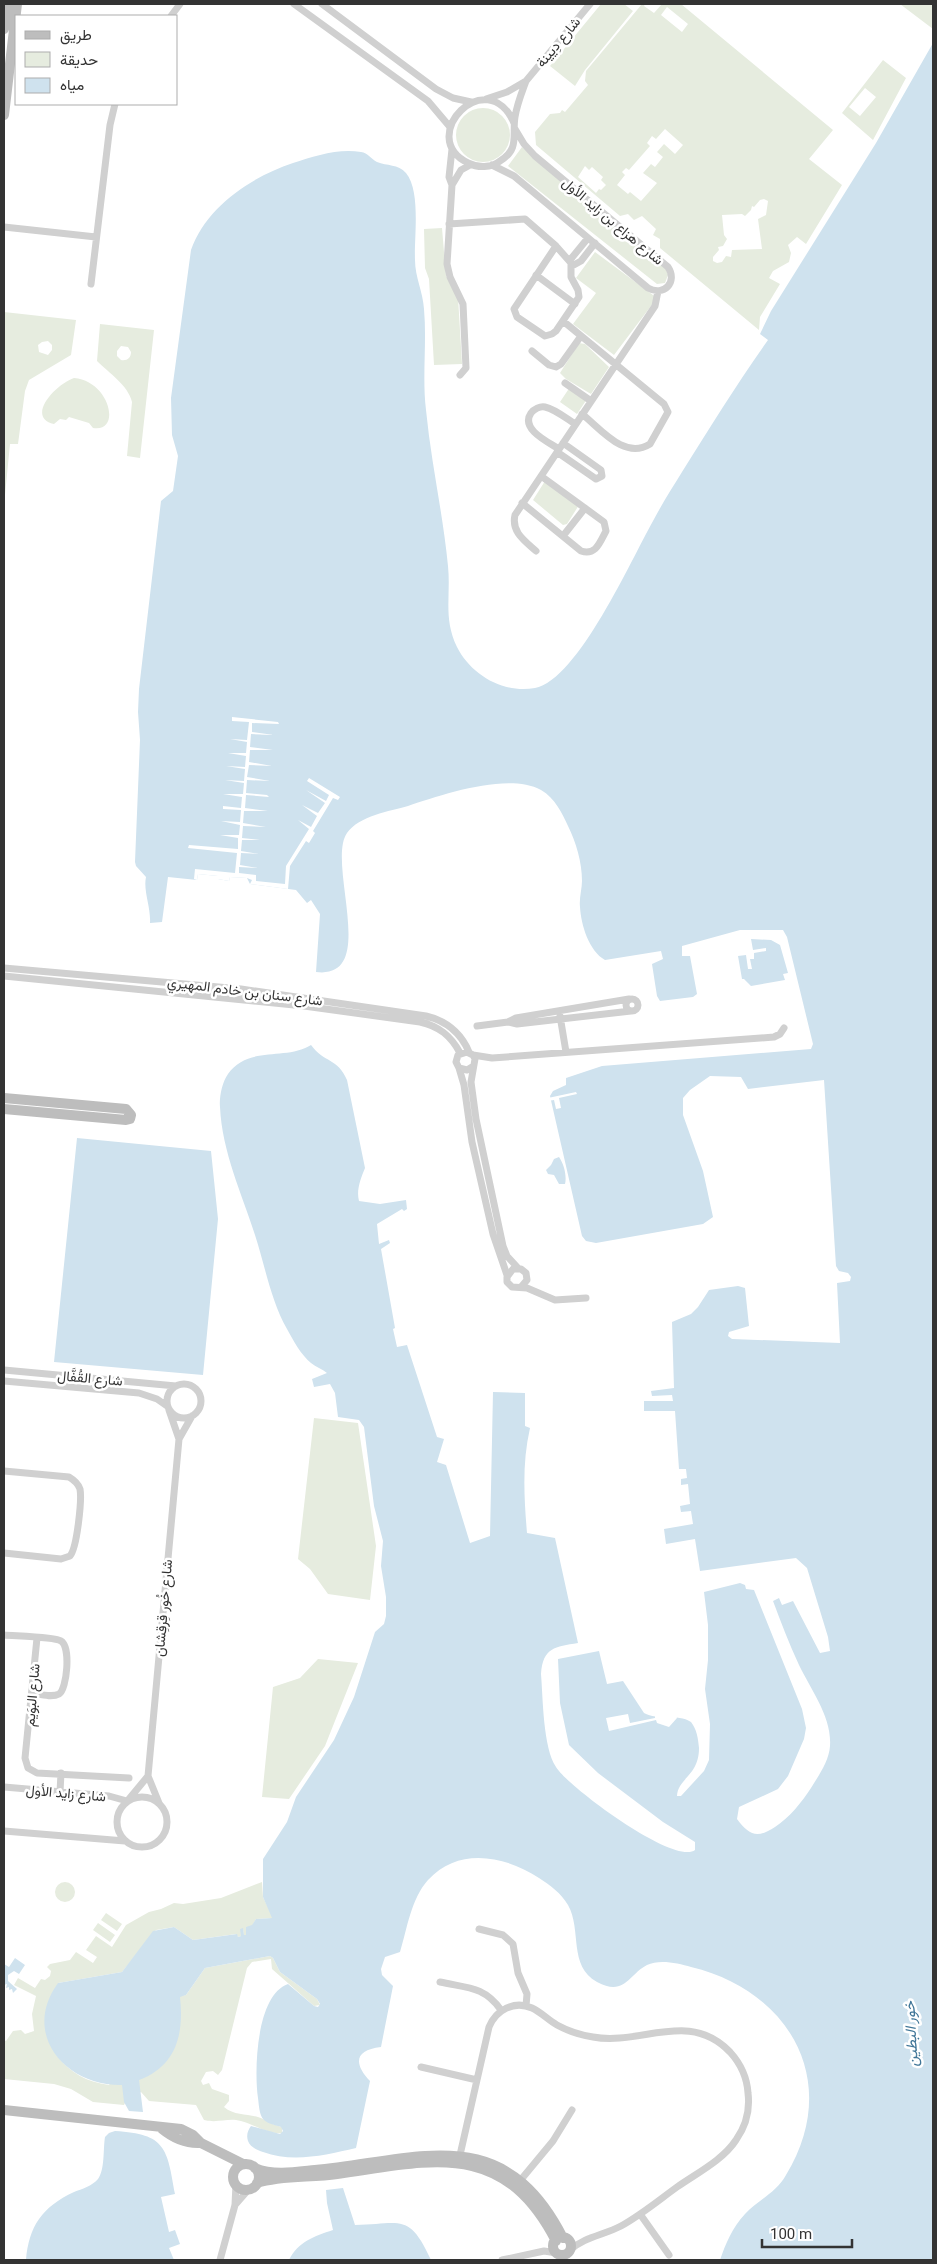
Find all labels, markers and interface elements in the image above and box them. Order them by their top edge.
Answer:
street label: شارع دِيينة [533,14,586,72]
legend [15,15,178,105]
text: طريق [60,26,92,45]
text: حديقة [60,51,98,69]
text: مياه [60,76,84,94]
street label: شارع هزاع بن زايد الأول [557,174,667,270]
street label: شارع سنان بن خادم المهيري [166,974,324,1012]
street label: شارع القُفَّال [56,1365,123,1392]
street label: شارع خُور قِرقِشان [151,1559,178,1658]
street label: شارع البوَيم [21,1663,46,1727]
street label: شارع زايد الأول [25,1782,107,1807]
water label: خور البطين [900,2000,922,2067]
scale bar [762,2216,852,2248]
text: 100 m [770,2225,812,2243]

